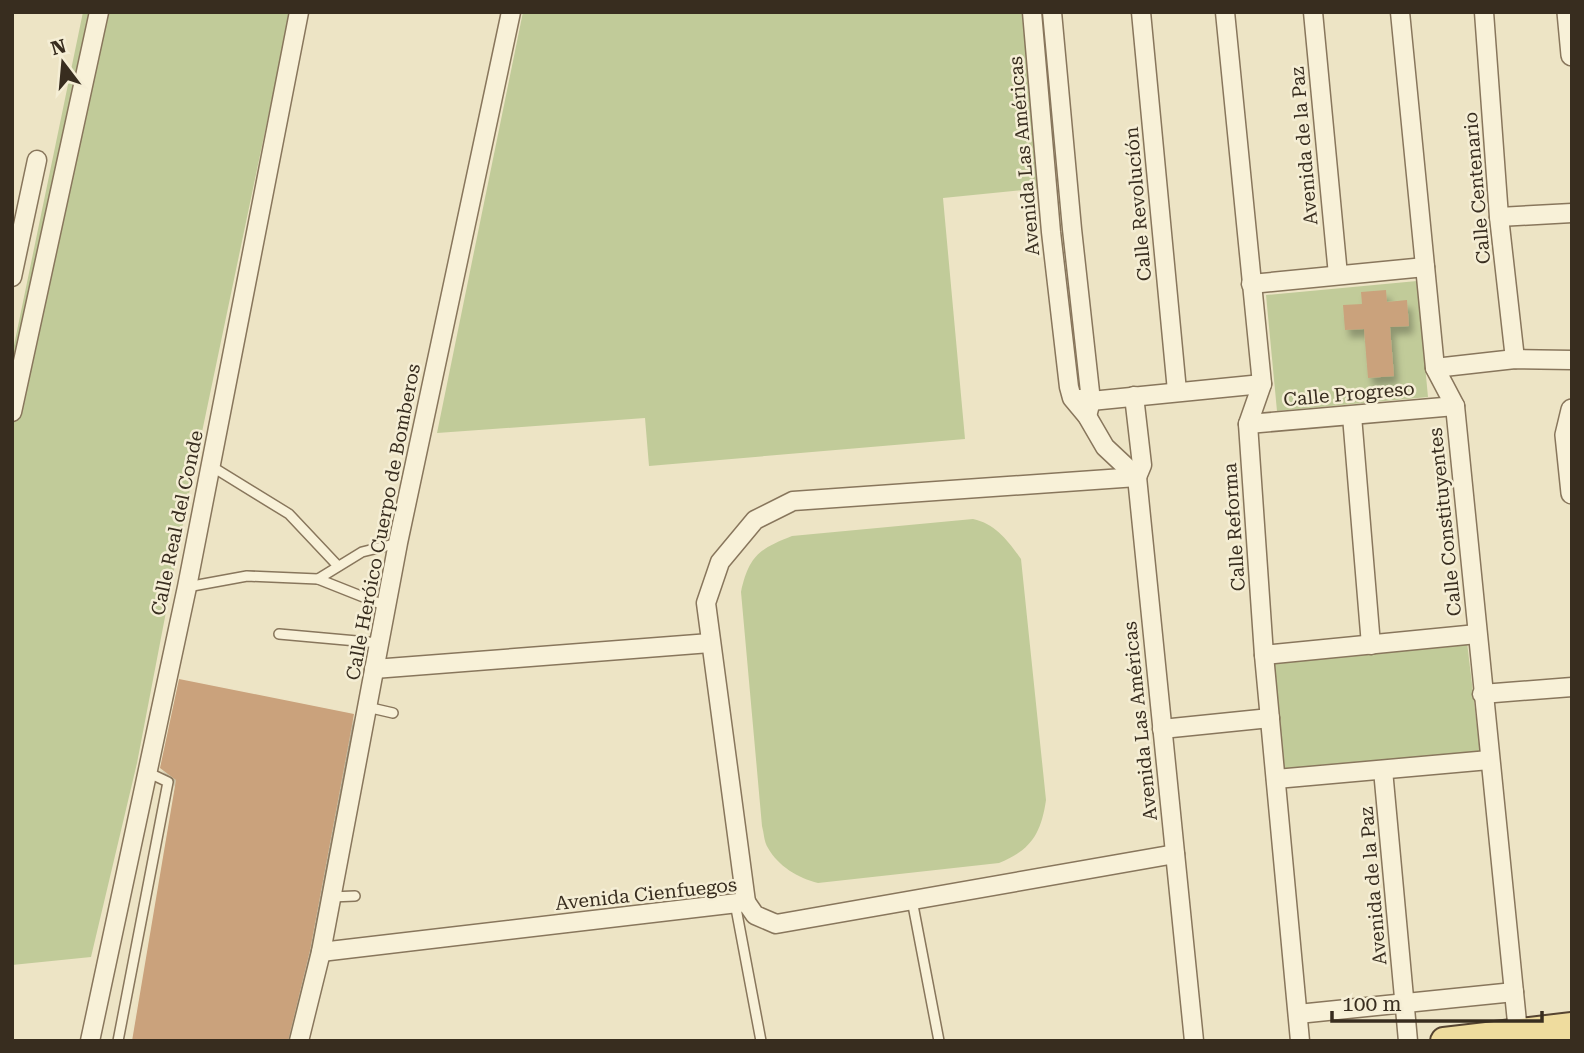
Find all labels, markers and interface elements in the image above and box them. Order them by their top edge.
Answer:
north arrow [28,28,98,98]
text: N [48,34,69,60]
street label: Avenida Las Américas [1004,55,1044,257]
street label: Avenida de la Paz [1286,66,1322,226]
street label: Calle Centenario [1459,111,1495,265]
street label: Calle Revolucíón [1120,126,1156,282]
street label: Calle Heróico Cuerpo de Bomberos [341,362,425,682]
street label: Calle Progreso [1282,377,1416,411]
street label: Calle Constituyentes [1424,427,1466,617]
street label: Calle Real del Conde [146,428,208,618]
street label: Calle Reforma [1218,461,1250,592]
street label: Avenida Las Américas [1118,620,1162,822]
street label: Avenida de la Paz [1355,806,1391,966]
street label: Avenida Cienfuegos [554,873,738,915]
scale bar [1332,979,1542,1023]
text: 100 m [1342,992,1402,1016]

